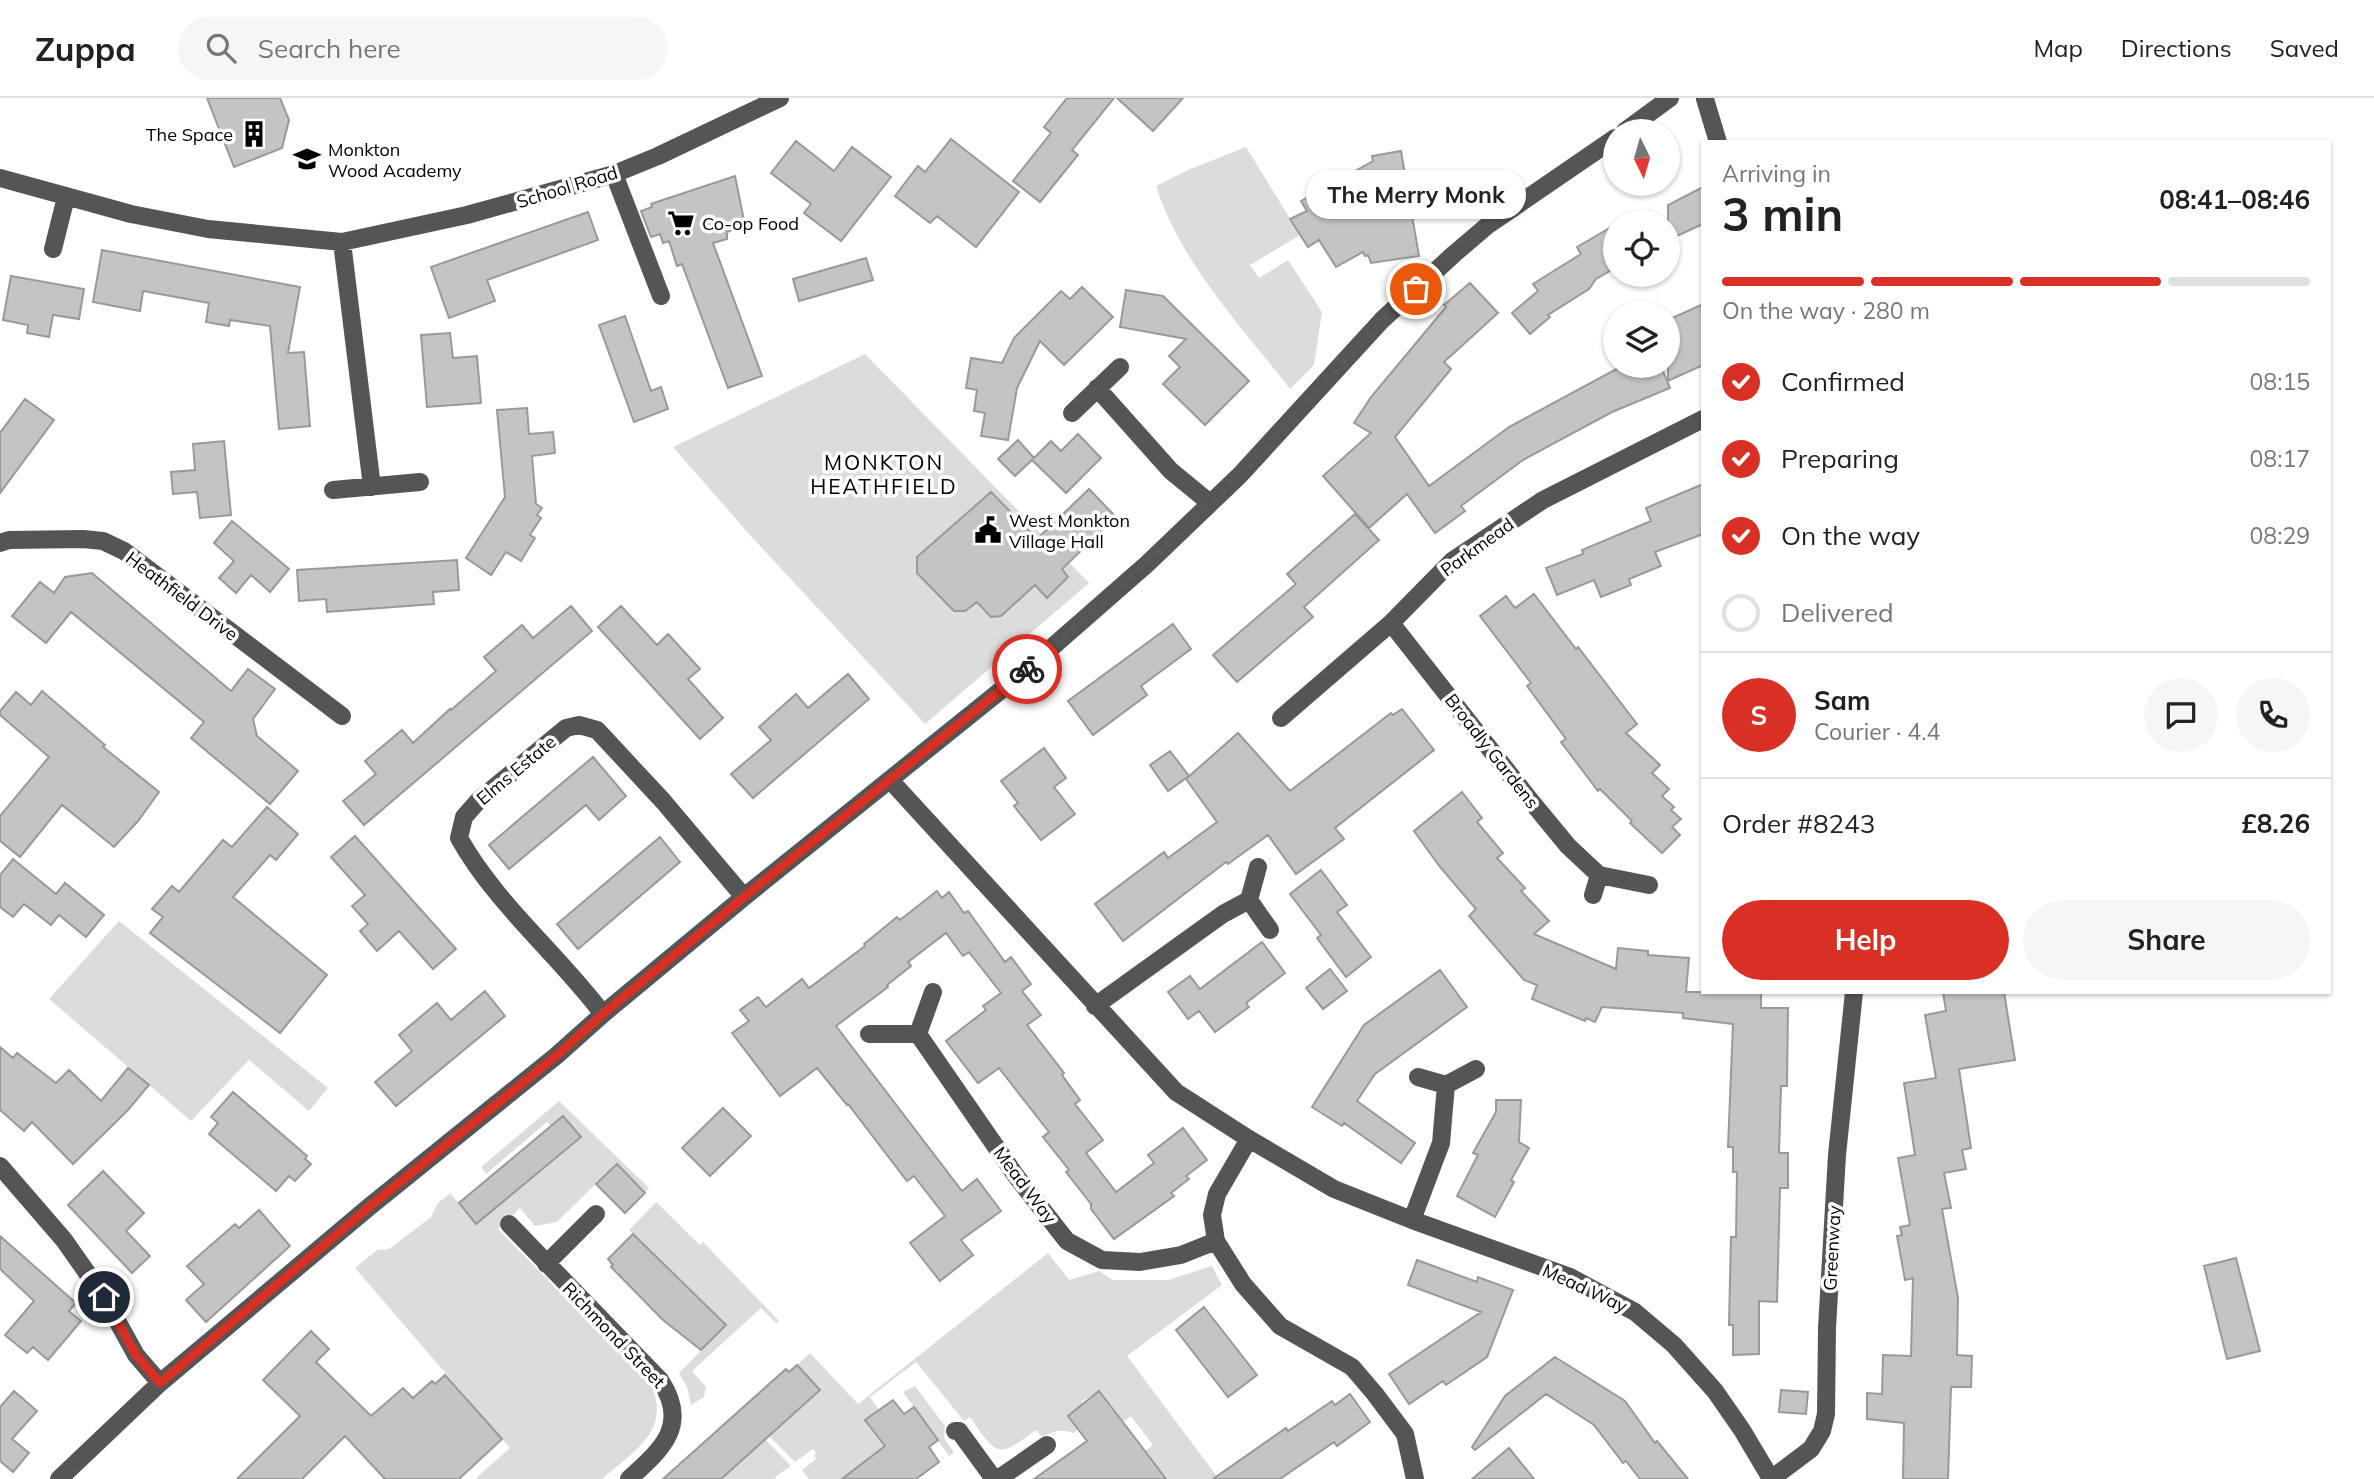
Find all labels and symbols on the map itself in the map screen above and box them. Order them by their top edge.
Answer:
building icon: The Space [239,119,269,149]
north arrow [1603,119,1680,196]
place label: The Space [146,123,233,146]
place label: Monkton Wood Academy [328,138,462,182]
school or university icon: Monkton Wood Academy [292,144,322,174]
street label: School Road [514,161,620,213]
callout: The Merry Monk [1306,170,1526,219]
supermarket icon: Co-op Food [666,208,696,238]
place label: Co-op Food [702,212,799,235]
pin [1386,259,1446,319]
district label: MONKTON HEATHFIELD [810,449,958,499]
place label: West Monkton Village Hall [1009,509,1130,553]
street label: Parkmead [1436,513,1518,581]
public building icon: West Monkton Village Hall [973,515,1003,545]
street label: Heathfield Drive [121,546,243,646]
courier [992,634,1062,704]
street label: Broadly Gardens [1440,689,1544,813]
street label: Elms Estate [472,730,560,810]
street label: Mead Way [988,1142,1062,1229]
street label: Greenway [1818,1204,1846,1291]
street label: Mead Way [1539,1258,1631,1318]
pin [74,1267,134,1327]
street label: Richmond Street [558,1277,670,1393]

